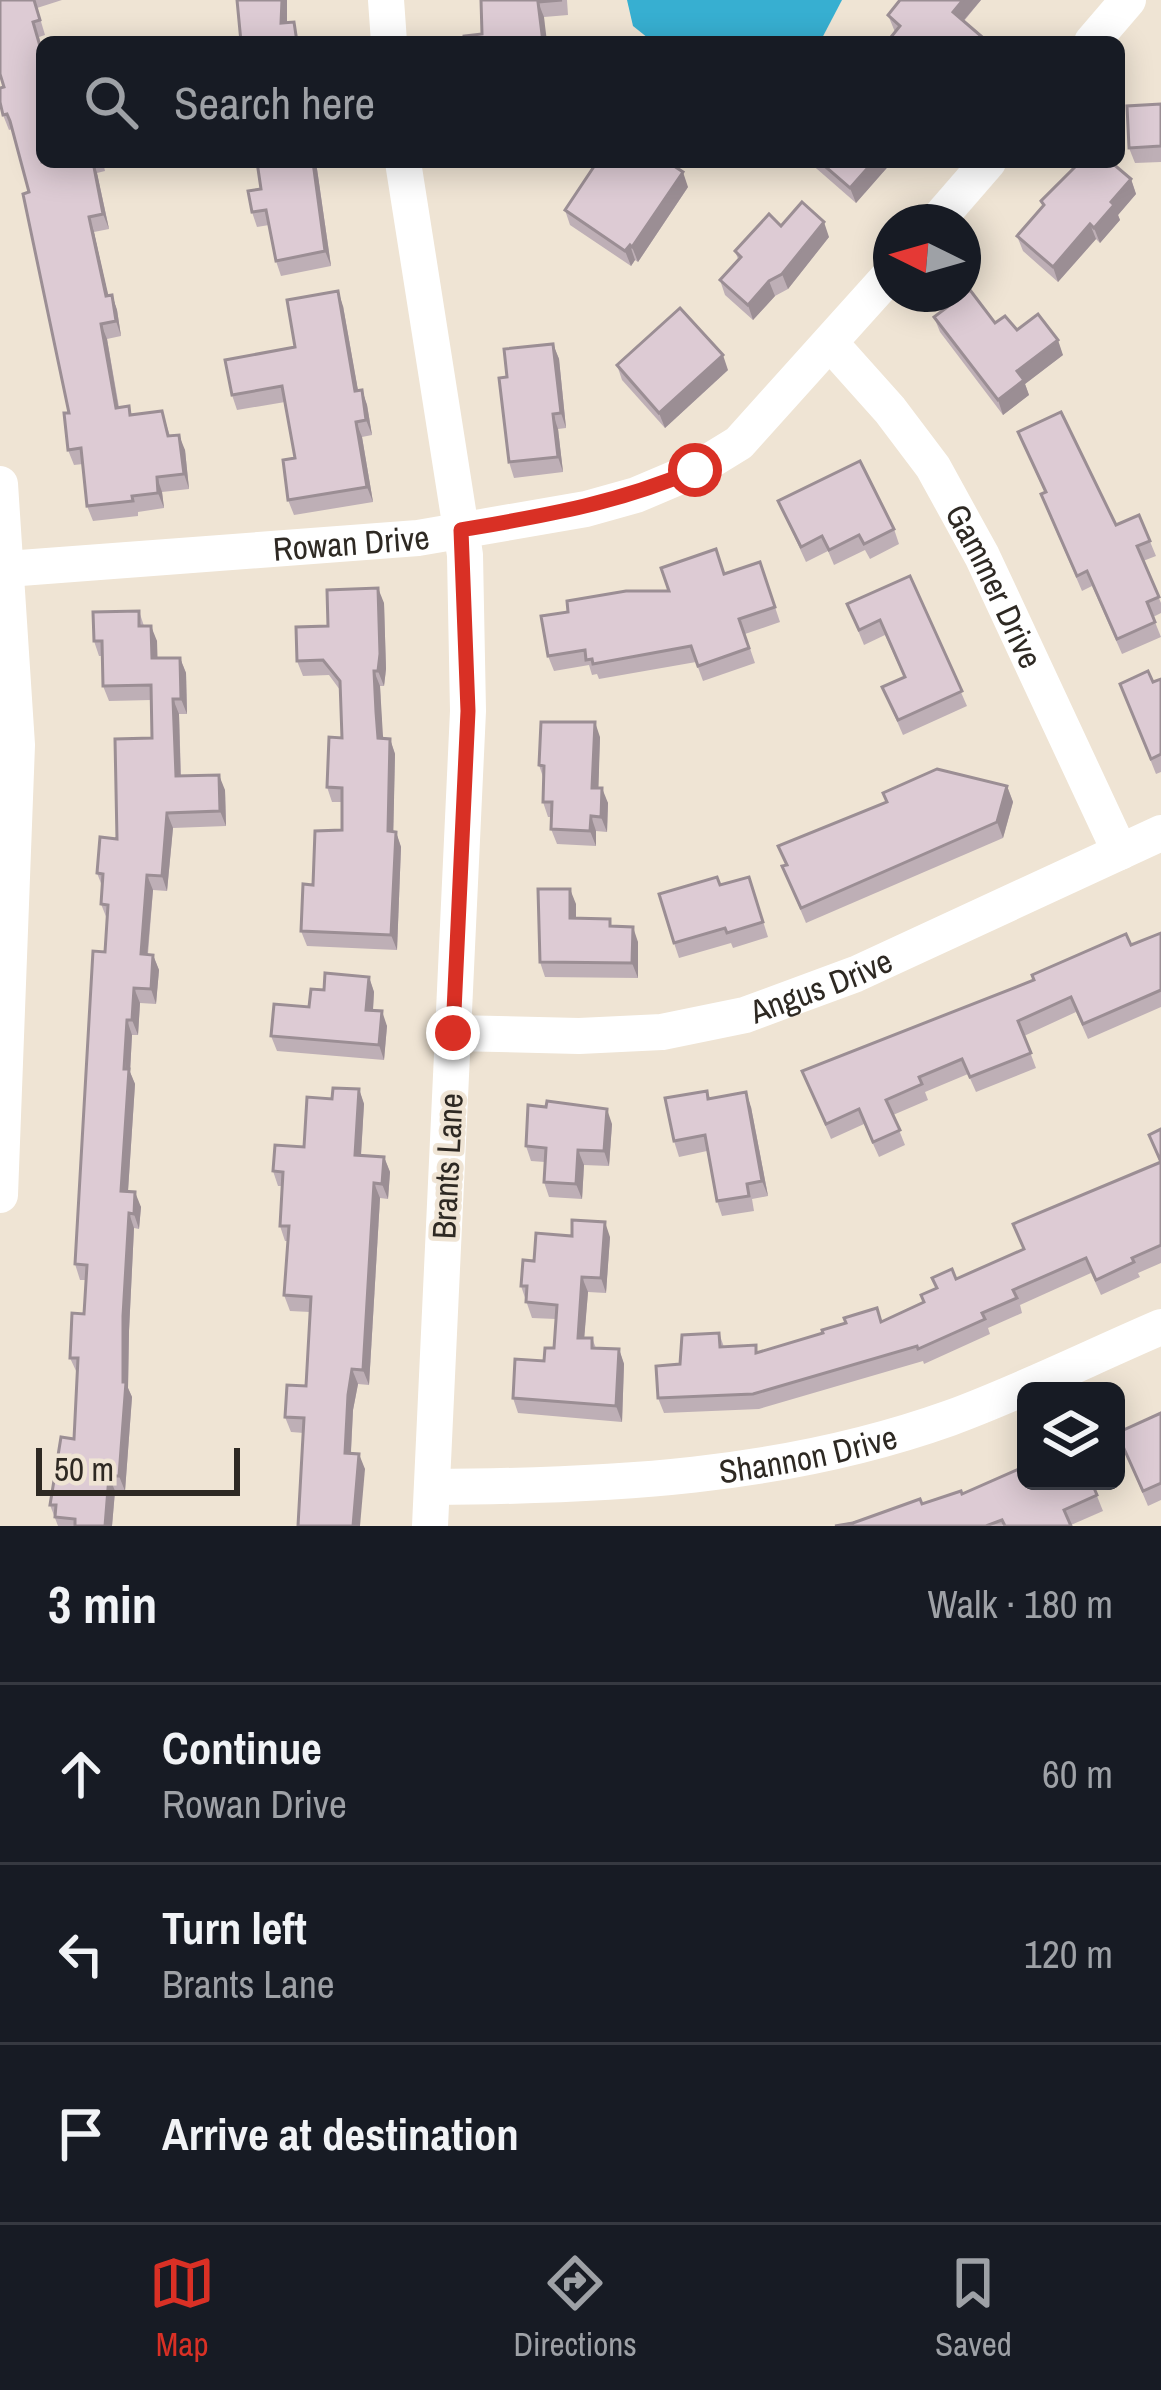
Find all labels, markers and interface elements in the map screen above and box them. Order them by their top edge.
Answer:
search box [36,36,1125,168]
icon: search [78,69,144,135]
text: Search here [174,72,375,133]
north arrow [873,204,981,312]
route start [668,443,722,497]
street label: Gammer Drive [936,496,1053,675]
street label: Rowan Drive [271,514,433,571]
street label: Angus Drive [743,938,899,1034]
route end [426,1006,480,1060]
street label: Brants Lane [421,1092,473,1240]
map controls [1017,1382,1125,1490]
button: layers [1017,1382,1125,1490]
street label: Shannon Drive [716,1414,902,1493]
scale bar [36,1442,240,1495]
text: 50 m [54,1447,114,1491]
text: 3 min [48,1570,157,1639]
text: Walk · 180 m [928,1578,1113,1630]
text: Continue [162,1717,322,1778]
icon: ahead [48,1741,114,1807]
text: 60 m [1042,1748,1113,1800]
text: Rowan Drive [162,1778,347,1830]
text: Turn left [162,1897,307,1958]
icon: left [48,1921,114,1987]
text: 120 m [1024,1928,1113,1980]
text: Brants Lane [162,1958,334,2010]
icon: arrive [48,2101,114,2167]
text: Arrive at destination [162,2103,519,2164]
tab: Map [149,2250,215,2366]
tab: Directions [513,2250,637,2366]
tab: Saved [935,2250,1012,2366]

